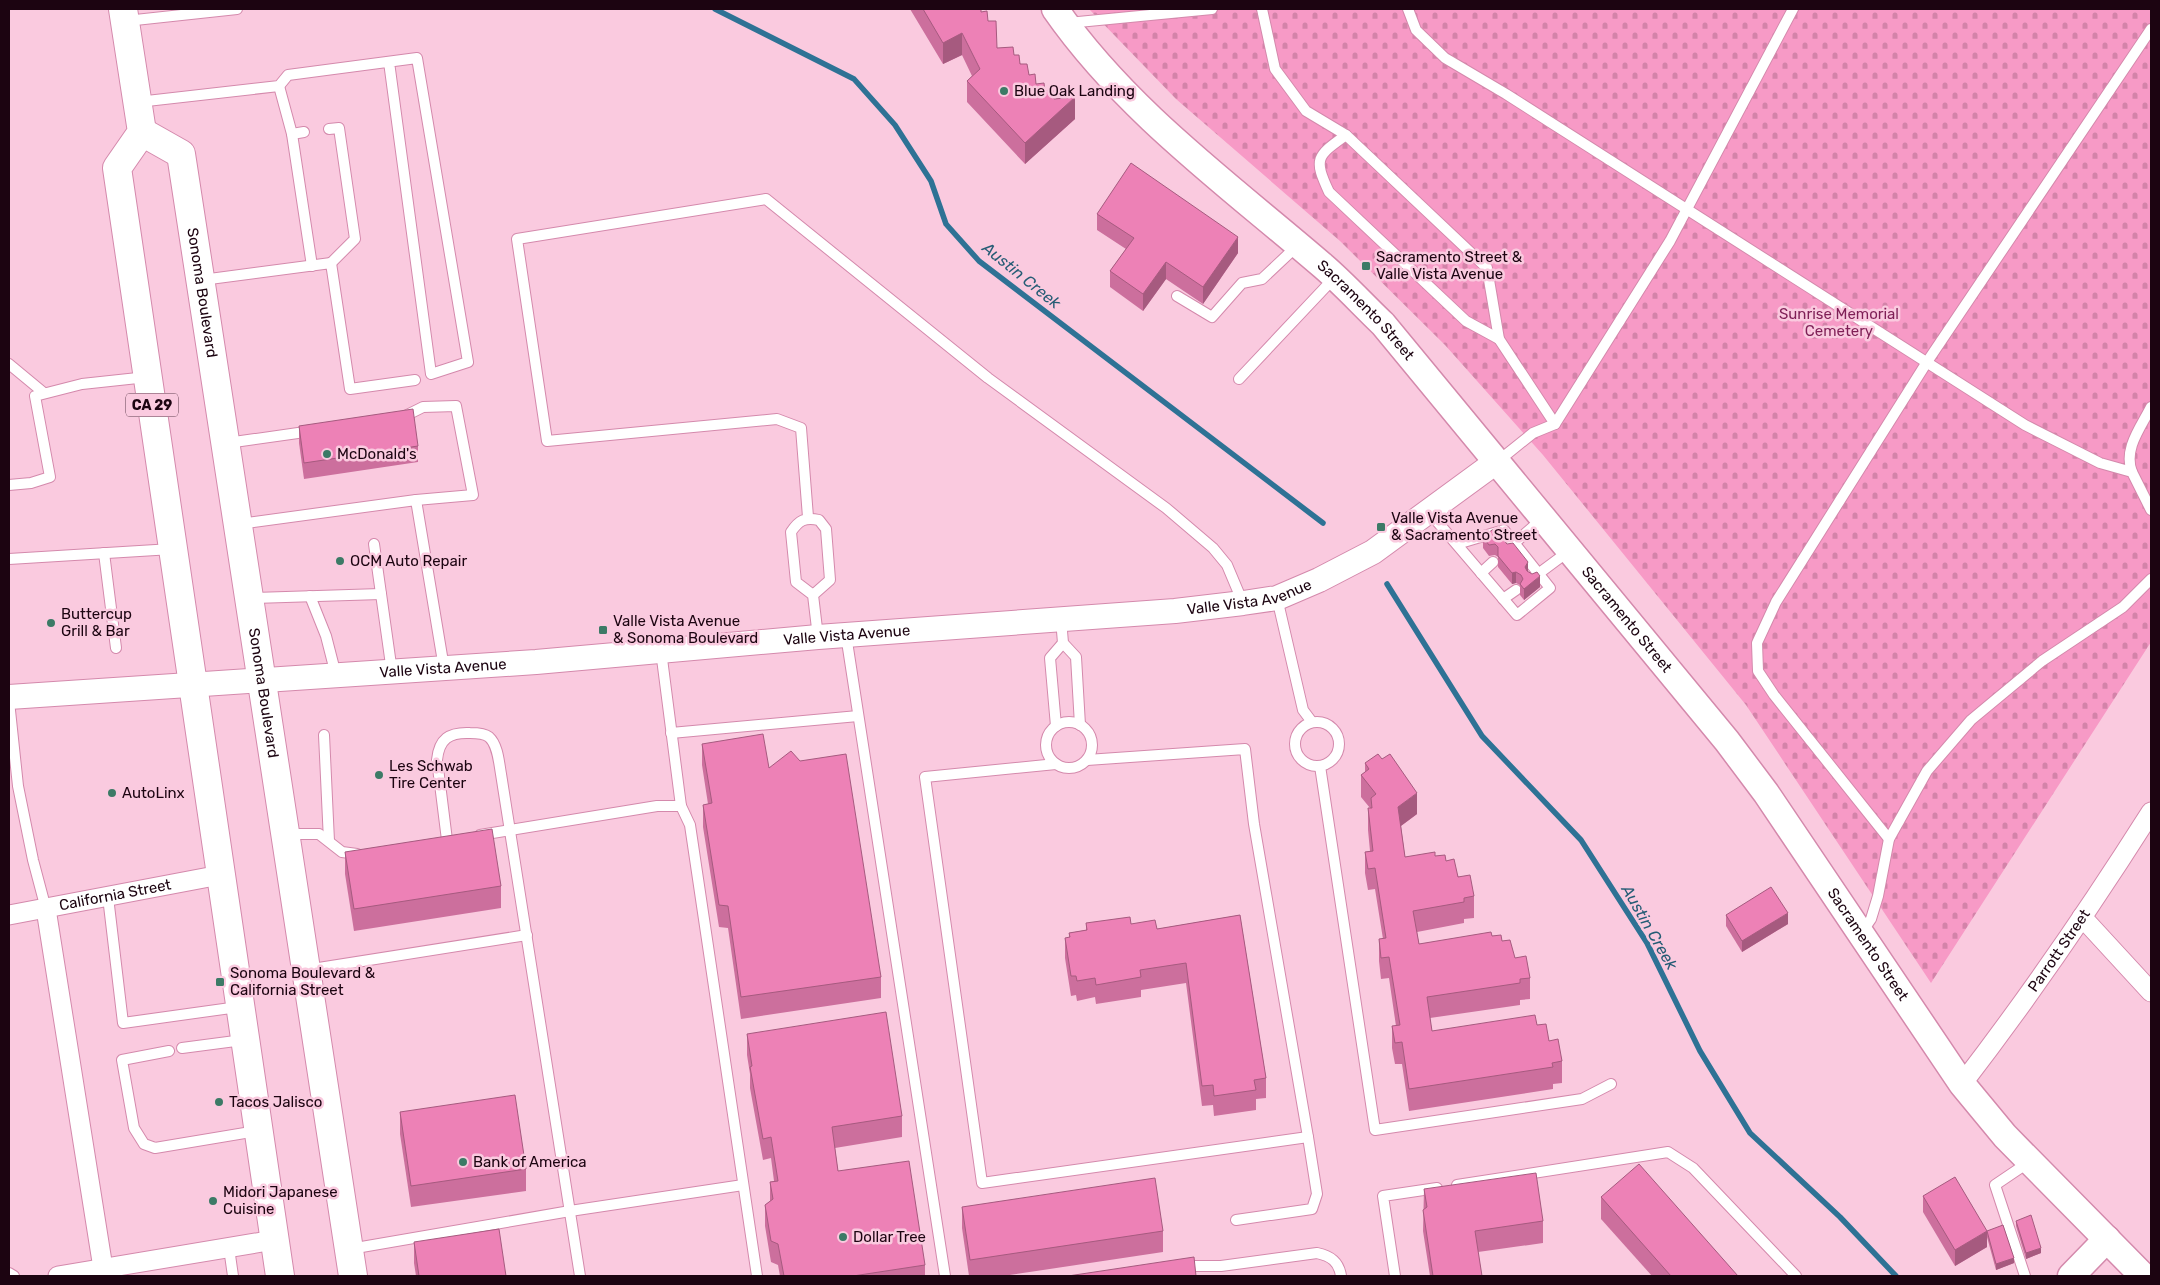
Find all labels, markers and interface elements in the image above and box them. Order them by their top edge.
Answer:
place label: Blue Oak Landing [1014,82,1135,100]
marker: Blue Oak Landing [998,85,1010,97]
street label: Sonoma Boulevard [183,226,221,359]
water label: Austin Creek [978,238,1065,313]
place label: Sacramento Street & Valle Vista Avenue [1376,248,1523,283]
street label: Sacramento Street [1314,256,1418,364]
marker: Sacramento Street & Valle Vista Avenue [1360,260,1372,272]
park label: Sunrise Memorial Cemetery [1779,305,1899,340]
road number: CA 29 [126,394,178,416]
place label: McDonald's [337,445,417,463]
marker: McDonald's [321,448,333,460]
place label: Valle Vista Avenue & Sacramento Street [1391,509,1537,544]
marker: Valle Vista Avenue & Sacramento Street [1375,521,1387,533]
place label: OCM Auto Repair [350,552,467,570]
marker: OCM Auto Repair [334,555,346,567]
street label: Sacramento Street [1578,563,1676,676]
street label: Valle Vista Avenue [1186,575,1314,619]
place label: Buttercup Grill & Bar [61,605,132,640]
place label: Valle Vista Avenue & Sonoma Boulevard [613,612,758,647]
marker: Buttercup Grill & Bar [45,617,57,629]
street label: Valle Vista Avenue [782,621,911,649]
marker: Valle Vista Avenue & Sonoma Boulevard [597,624,609,636]
street label: Sonoma Boulevard [245,627,282,759]
street label: Valle Vista Avenue [379,655,507,681]
place label: Les Schwab Tire Center [389,757,473,792]
marker: Les Schwab Tire Center [373,769,385,781]
place label: AutoLinx [122,784,185,802]
marker: AutoLinx [106,787,118,799]
street label: California Street [58,875,173,914]
water label: Austin Creek [1617,881,1682,974]
street label: Sacramento Street [1824,885,1912,1004]
street label: Parrott Street [2024,906,2094,995]
place label: Sonoma Boulevard & California Street [230,964,376,999]
marker: Sonoma Boulevard & California Street [214,976,226,988]
place label: Tacos Jalisco [229,1093,322,1111]
marker: Tacos Jalisco [213,1096,225,1108]
place label: Bank of America [473,1153,587,1171]
marker: Bank of America [457,1156,469,1168]
place label: Midori Japanese Cuisine [223,1183,338,1218]
marker: Midori Japanese Cuisine [207,1195,219,1207]
place label: Dollar Tree [853,1228,926,1246]
marker: Dollar Tree [837,1231,849,1243]

